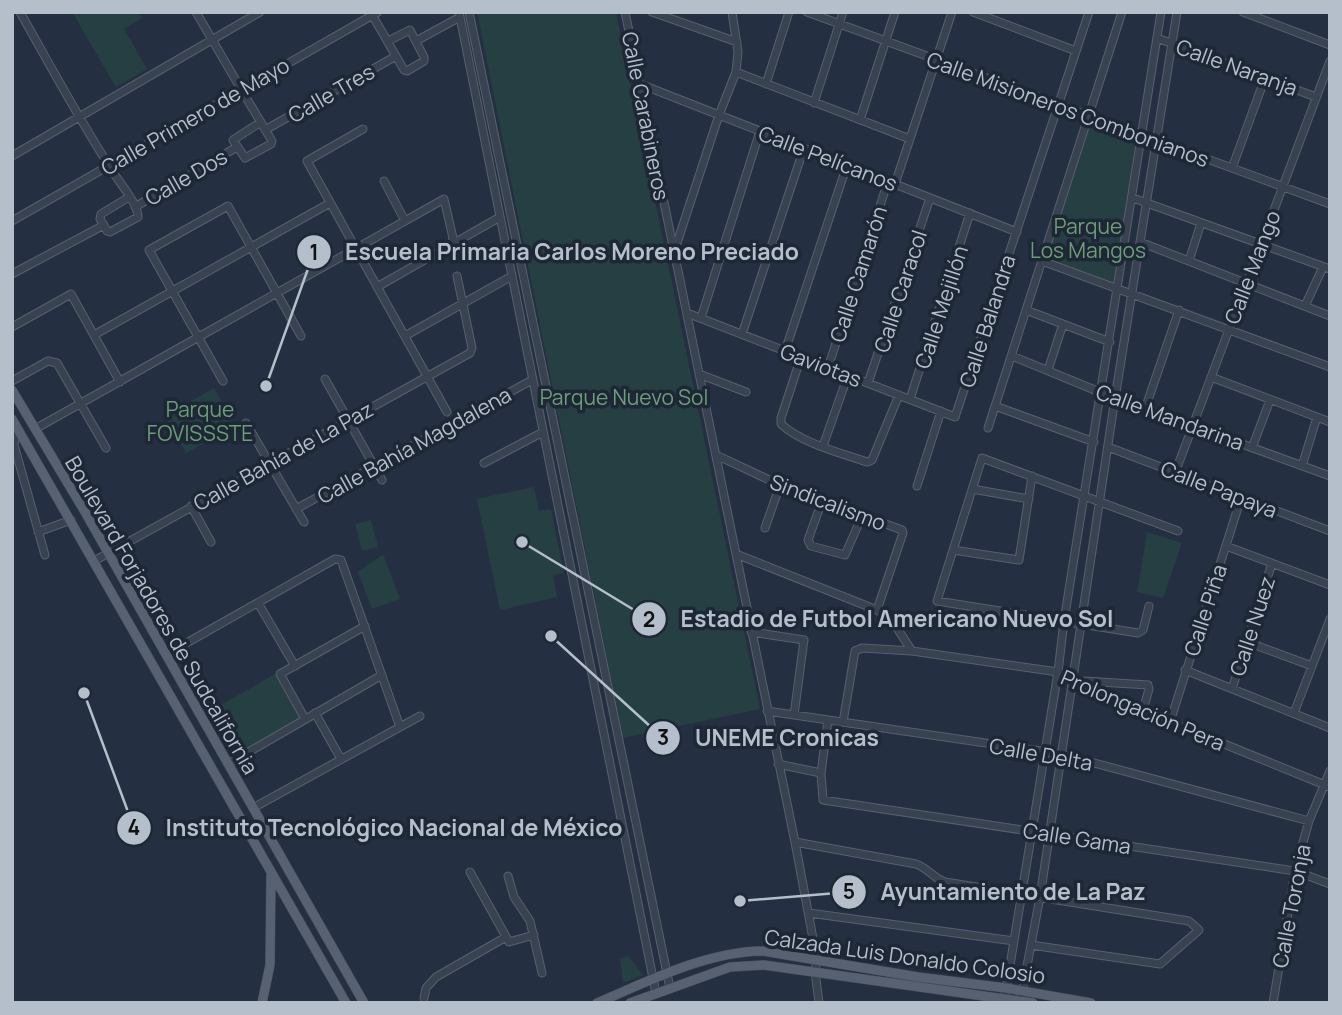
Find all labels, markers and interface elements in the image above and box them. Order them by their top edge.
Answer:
street label: Calle Carabineros [616,29,676,203]
street label: Calle Naranja [1172,32,1302,102]
street label: Calle Misioneros Combonianos [923,45,1213,173]
street label: Calle Primero de Mayo [96,51,294,181]
street label: Calle Tres [283,57,379,129]
street label: Calle Pelícanos [755,119,901,197]
street label: Calle Dos [140,142,232,212]
street label: Calle Camarón [823,202,893,346]
street label: Calle Mango [1217,206,1287,328]
park label: Parque Los Mangos [1030,212,1146,264]
street label: Calle Caracol [867,226,933,356]
callout: Escuela Primaria Carlos Moreno Preciado [296,230,813,274]
text: Escuela Primaria Carlos Moreno Preciado [345,235,799,267]
text: 1 [309,238,319,266]
street label: Calle Mejillón [908,242,974,372]
street label: Calle Balandra [952,251,1022,391]
street label: Gaviotas [776,337,866,393]
street label: Calle Mandarina [1092,377,1248,457]
street label: Calle Bahía Magdalena [312,380,516,510]
park label: Parque Nuevo Sol [540,383,708,411]
park label: Parque FOVISSSTE [147,395,253,447]
street label: Calle Bahía de La Paz [188,395,378,517]
street label: Boulevard Forjadores de Sudcalifornia [59,451,265,779]
street label: Calle Papaya [1157,454,1281,524]
street label: Sindicalismo [766,467,890,537]
street label: Calle Piña [1177,561,1233,659]
street label: Calle Nuez [1223,573,1281,679]
callout: Estadio de Futbol Americano Nuevo Sol [632,597,1127,641]
text: Estadio de Futbol Americano Nuevo Sol [681,602,1113,634]
text: 2 [643,605,655,633]
street label: Prolongación Pera [1057,663,1229,757]
callout: UNEME Cronicas [646,716,893,760]
text: UNEME Cronicas [695,721,879,753]
text: 3 [657,723,669,751]
street label: Calle Delta [987,731,1095,777]
callout: Instituto Tecnológico Nacional de México [116,806,636,850]
text: Instituto Tecnológico Nacional de México [166,811,622,843]
text: 4 [128,813,140,841]
street label: Calle Gama [1021,816,1133,860]
street label: Calle Toronja [1265,842,1317,970]
callout: Ayuntamiento de La Paz [832,870,1159,914]
text: Ayuntamiento de La Paz [881,875,1145,907]
text: 5 [843,877,855,905]
street label: Calzada Luis Donaldo Colosio [763,922,1047,990]

